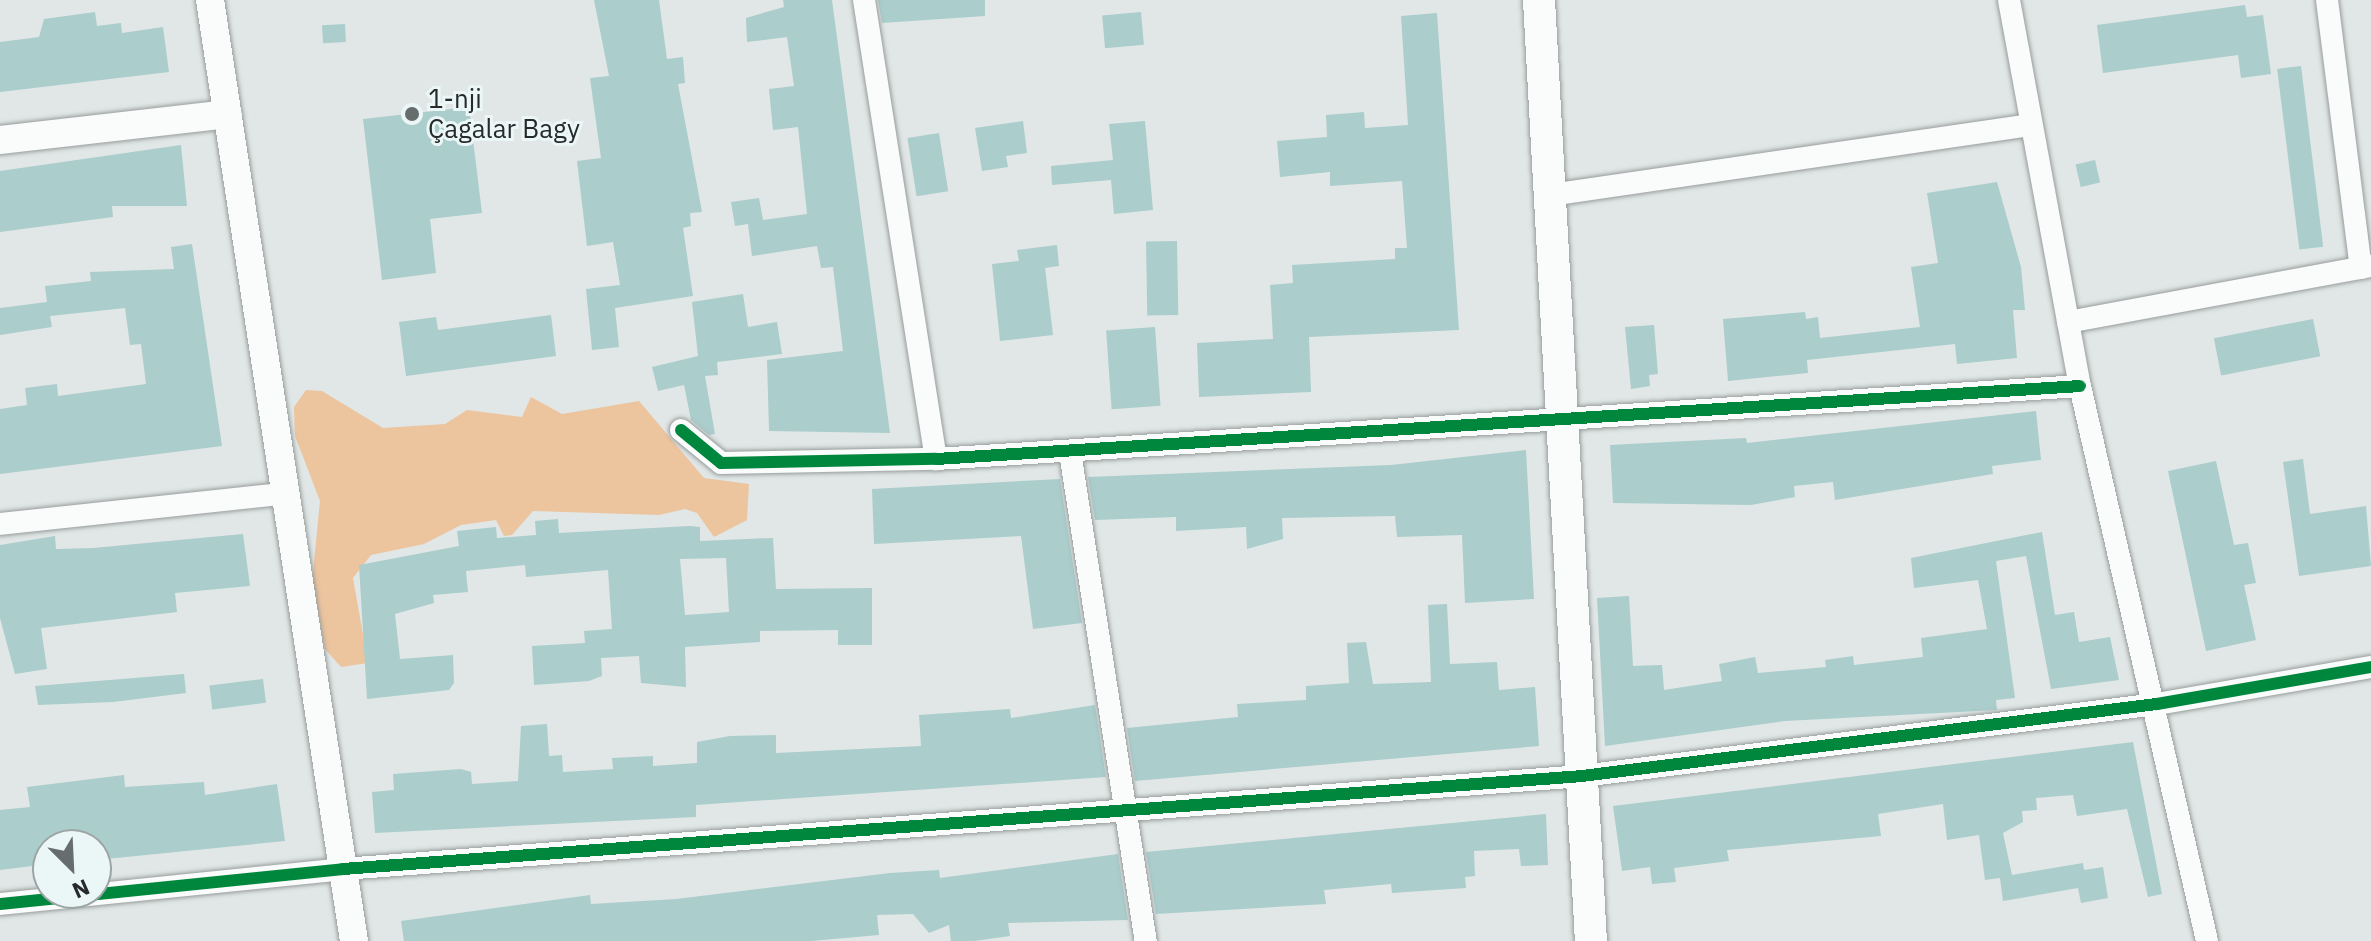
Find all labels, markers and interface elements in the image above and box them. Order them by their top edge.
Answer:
place label: 1-nji Çagalar Bagy [428,83,580,144]
marker: 1-nji Çagalar Bagy [403,105,421,123]
north arrow [32,829,112,909]
text: N [68,873,94,906]

